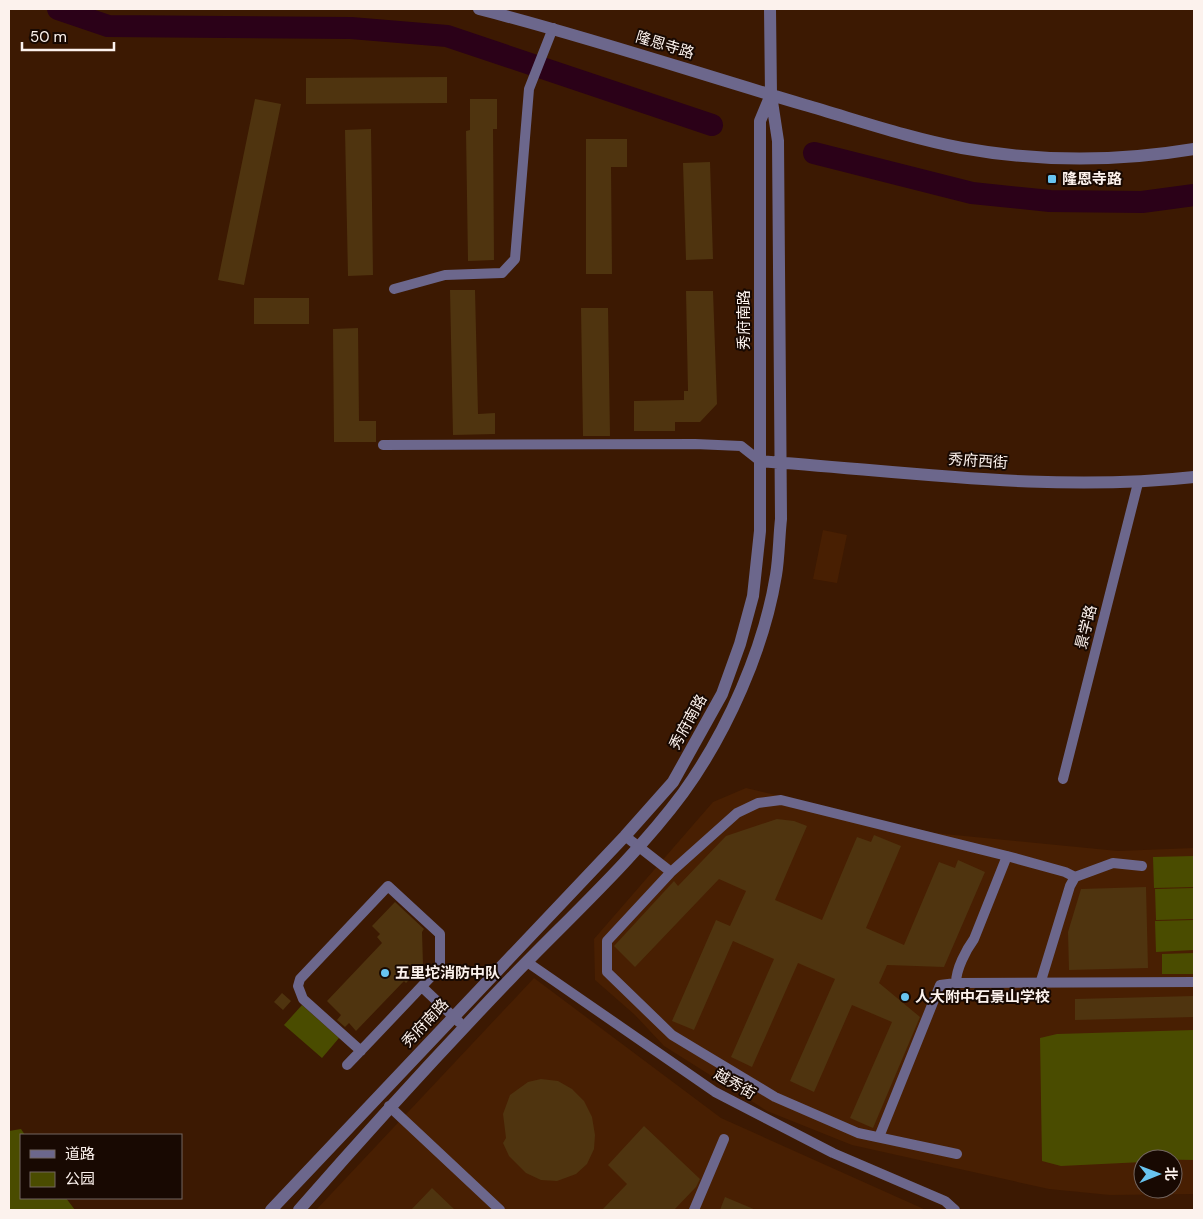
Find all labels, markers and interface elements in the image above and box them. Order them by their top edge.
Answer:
scale bar [22,20,115,52]
text: 50 m [30,27,67,47]
street label: 隆恩寺路 [633,27,697,63]
place label: 隆恩寺路 [1062,169,1122,189]
marker: 隆恩寺路 [1046,173,1058,185]
street label: 秀府南路 [734,290,754,350]
street label: 秀府西街 [947,449,1009,473]
street label: 景学路 [1071,603,1101,651]
street label: 秀府南路 [665,691,711,753]
place label: 五里坨消防中队 [395,963,500,983]
marker: 五里坨消防中队 [379,967,391,979]
place label: 人大附中石景山学校 [915,987,1050,1007]
marker: 人大附中石景山学校 [899,991,911,1003]
street label: 秀府南路 [397,994,453,1052]
street label: 越秀街 [711,1064,759,1104]
legend [20,1134,182,1199]
text: 道路 [65,1144,95,1164]
north arrow [1133,1149,1183,1199]
text: 北 [1162,1167,1180,1181]
text: 公园 [65,1169,95,1189]

